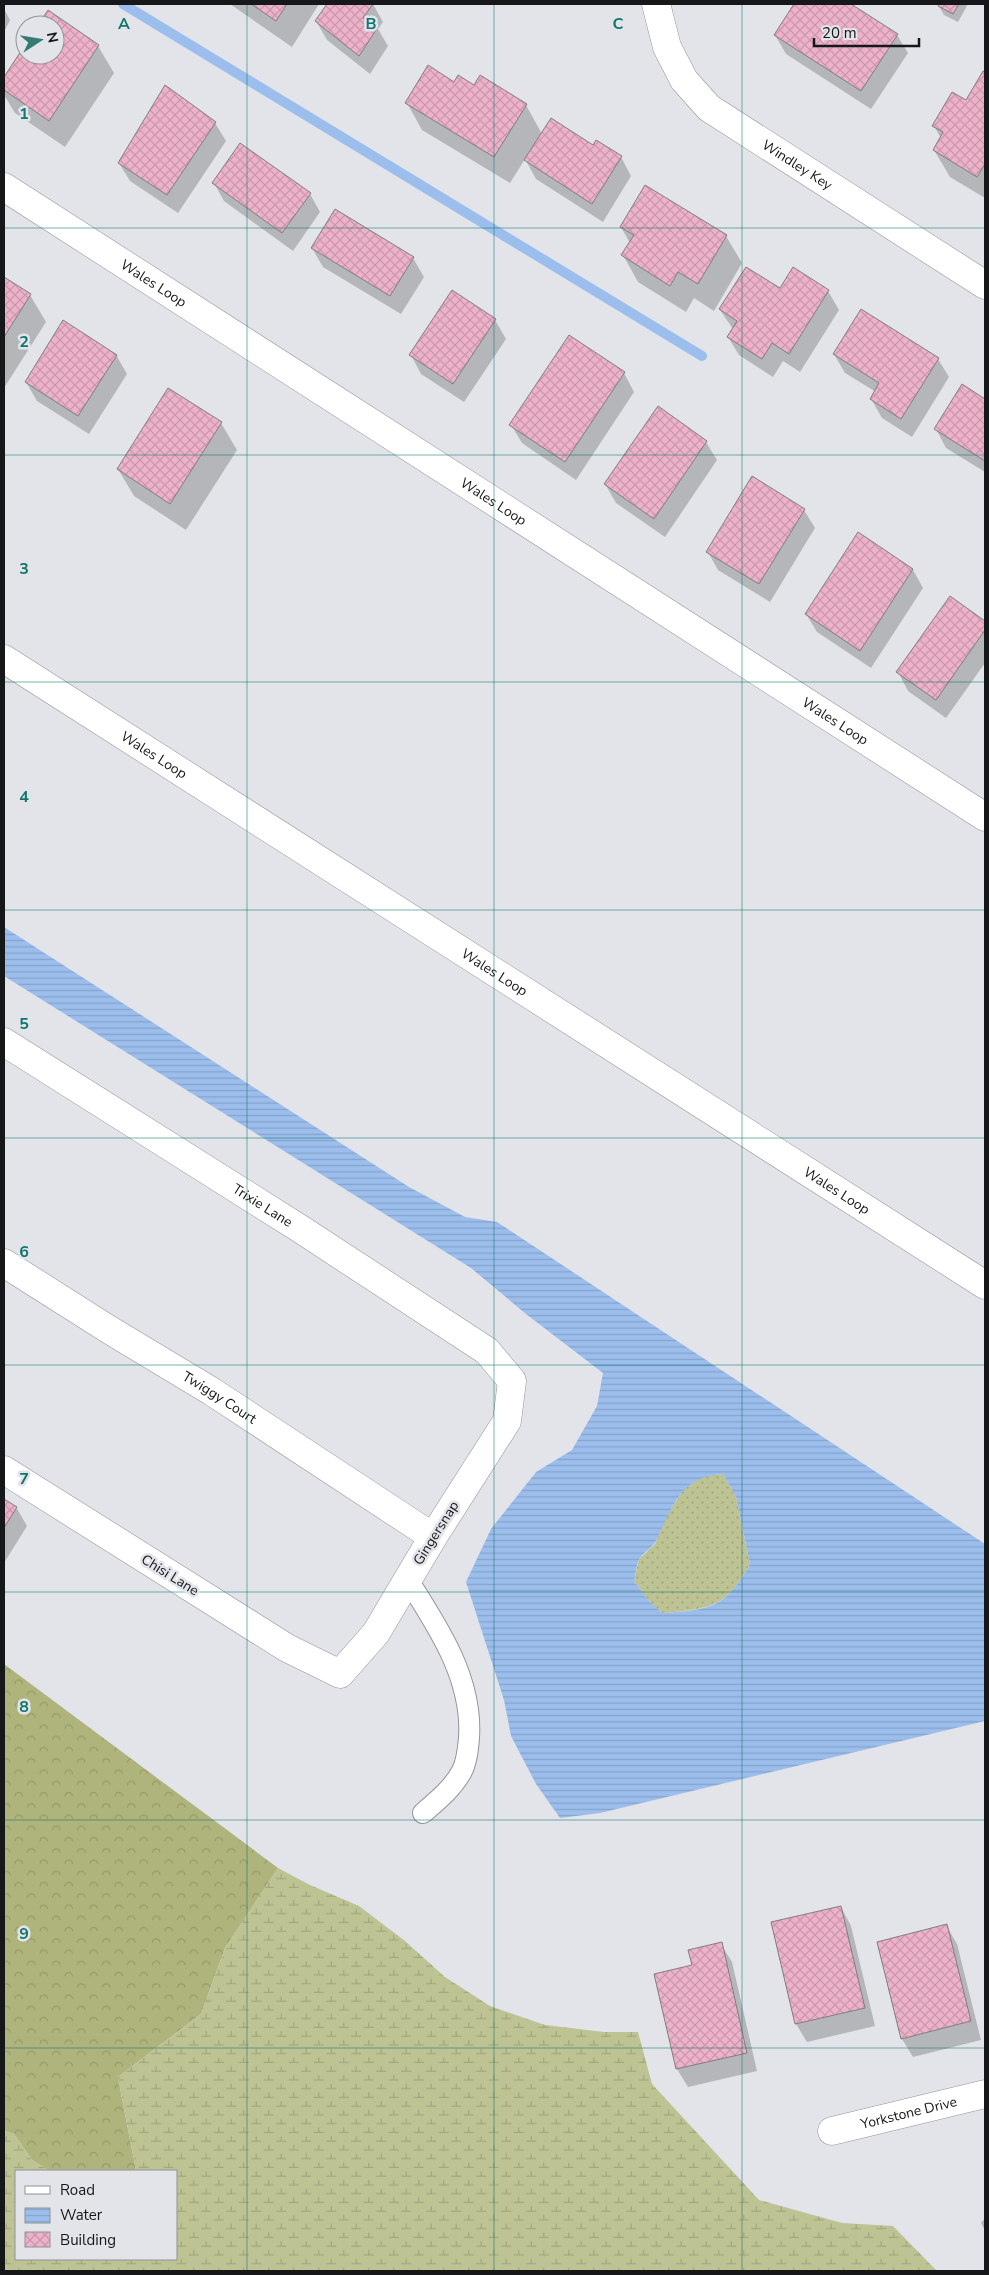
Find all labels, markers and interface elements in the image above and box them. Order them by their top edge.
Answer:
text: A [118,13,130,35]
text: B [365,13,377,35]
text: C [613,13,624,35]
north arrow [15,15,65,65]
scale bar [814,15,919,47]
text: 20 m [822,23,857,43]
text: N [42,30,63,45]
text: 1 [19,103,29,125]
street label: Windley Key [758,135,837,195]
street label: Wales Loop [117,255,191,312]
text: 2 [19,331,29,353]
street label: Wales Loop [457,473,530,530]
text: 3 [19,558,29,580]
street label: Wales Loop [799,693,872,749]
street label: Wales Loop [117,727,191,783]
text: 4 [19,786,29,808]
street label: Wales Loop [458,944,531,1000]
text: 5 [19,1013,29,1035]
street label: Wales Loop [800,1162,874,1219]
street label: Trixie Lane [229,1179,297,1231]
text: 6 [19,1241,29,1263]
street label: Twiggy Court [179,1366,261,1428]
text: 7 [19,1468,29,1490]
street label: Gingersnap [409,1497,463,1569]
street label: Chisi Lane [138,1550,202,1600]
text: 8 [19,1696,29,1718]
text: 9 [19,1923,29,1945]
street label: Yorkstone Drive [858,2092,959,2133]
legend [15,2170,178,2260]
text: Road [60,2180,95,2200]
text: Water [60,2205,103,2225]
text: Building [60,2230,116,2250]

